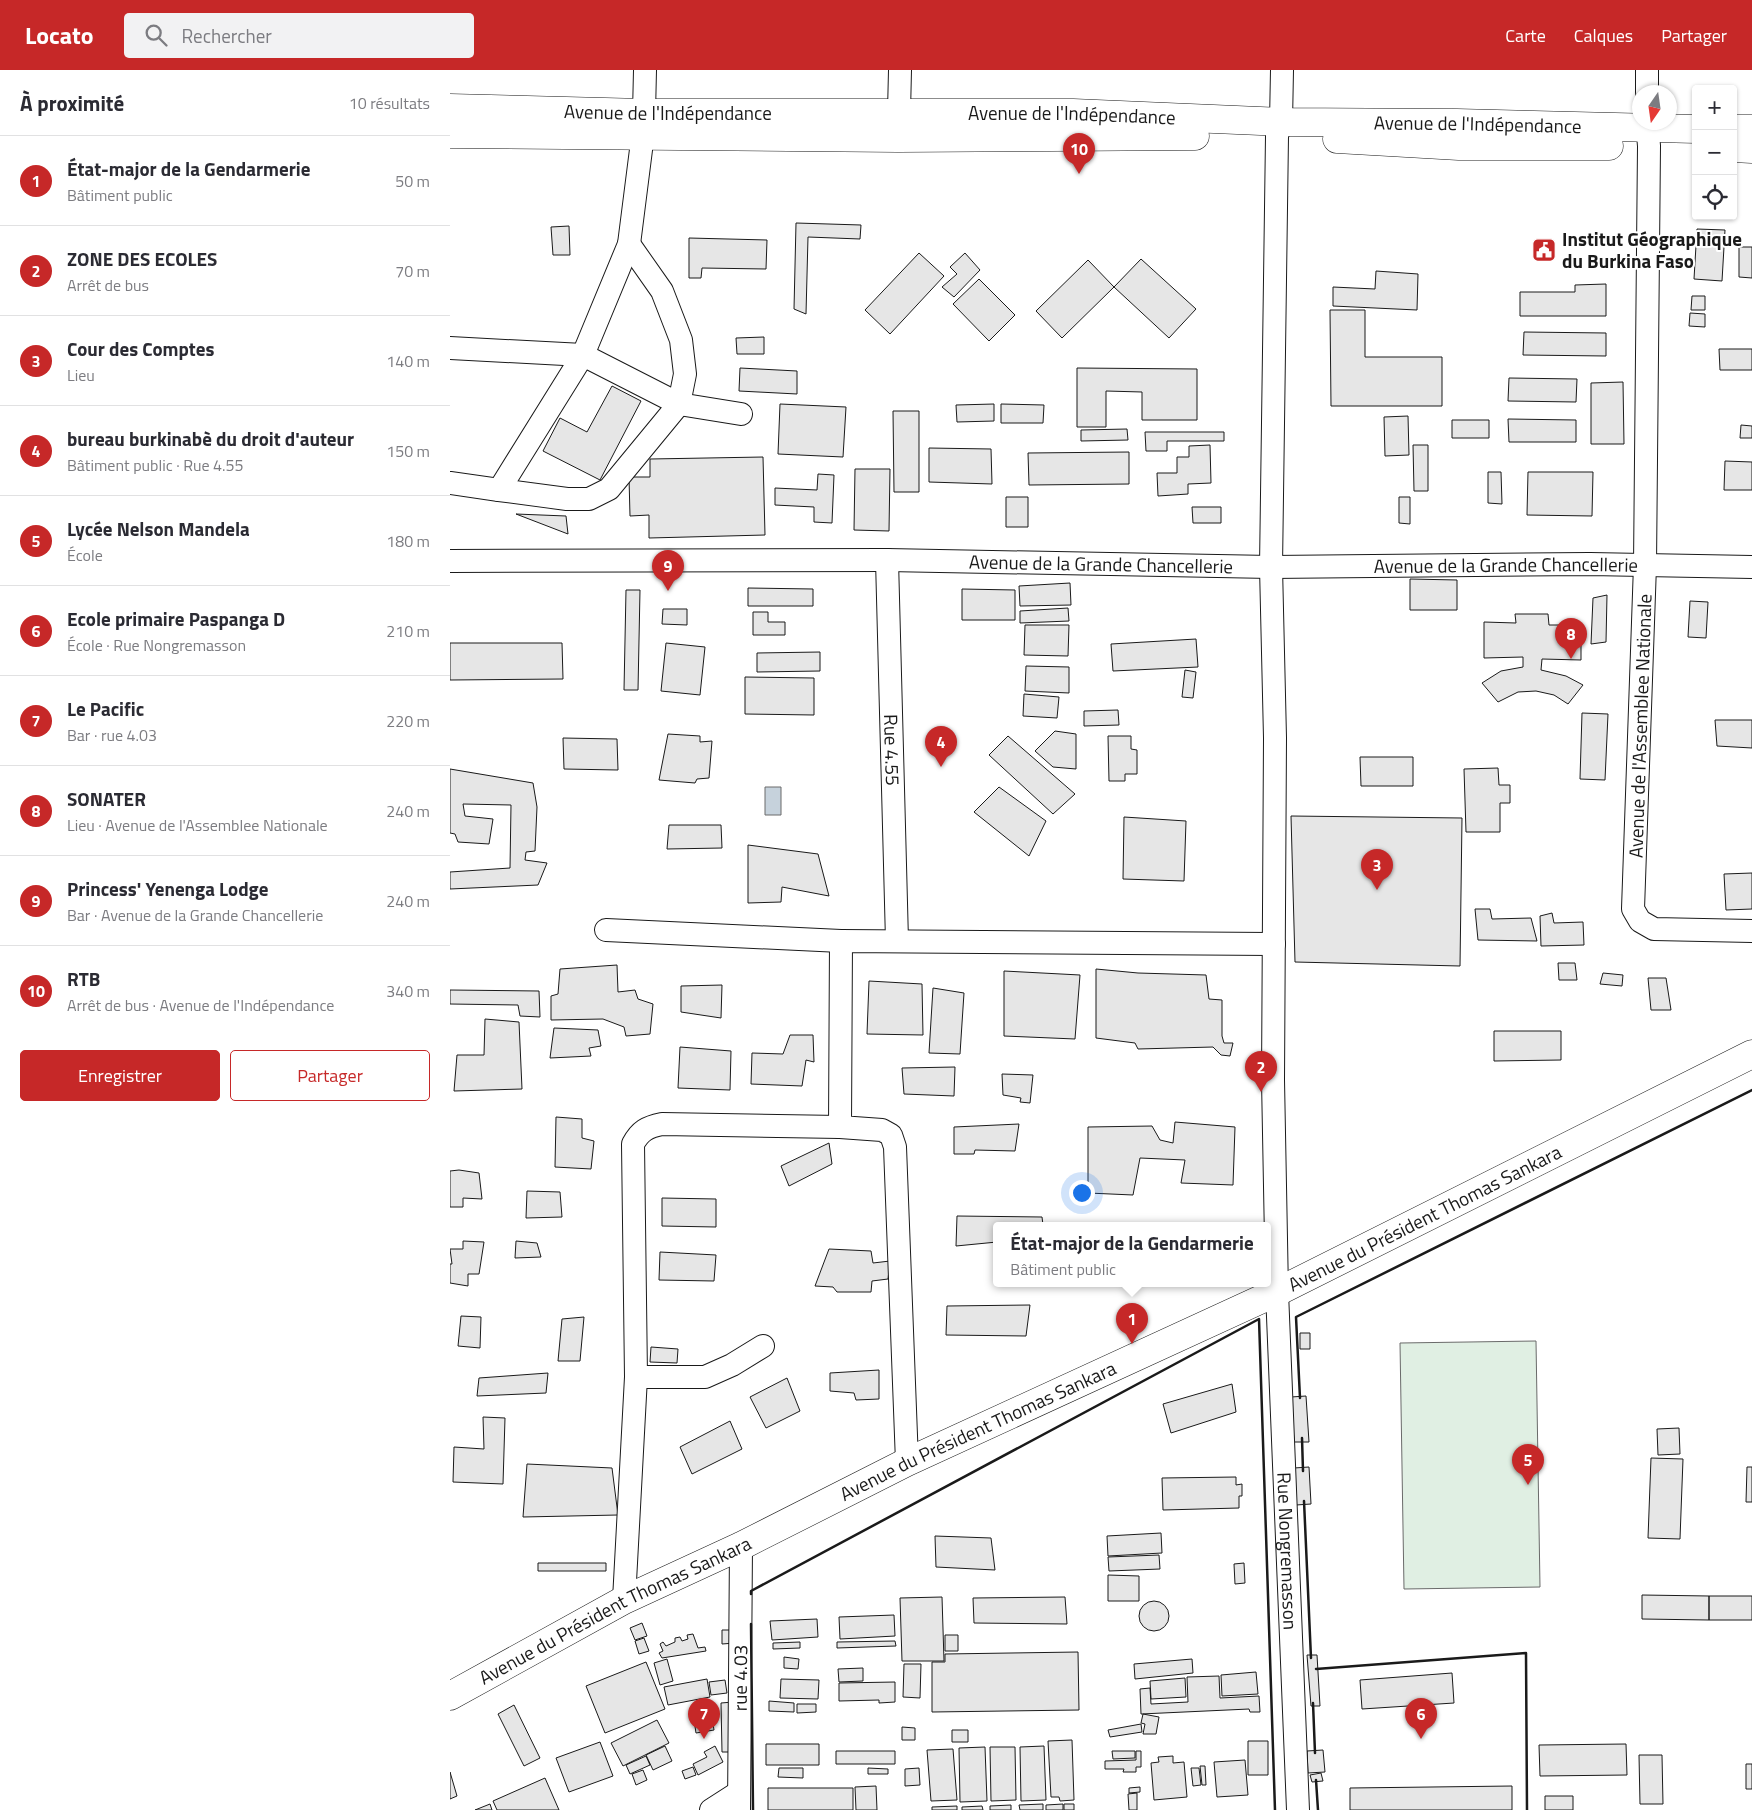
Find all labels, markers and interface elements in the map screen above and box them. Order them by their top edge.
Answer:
search box [124,13,474,58]
text: Locato [25,17,94,53]
icon: search [142,21,170,49]
text: Rechercher [182,21,272,50]
text: Carte [1505,22,1546,49]
text: Calques [1574,22,1633,49]
text: Partager [1661,22,1727,49]
north arrow [1632,85,1677,130]
map controls [1692,85,1737,220]
button: + [1692,85,1737,130]
text: À proximité [20,87,124,119]
text: 10 résultats [349,91,430,115]
street label: Avenue de l'Indépendance [564,96,772,127]
street label: Avenue de l'Indépendance [968,98,1176,131]
street label: Avenue de l'Indépendance [1374,108,1582,140]
button: − [1692,130,1737,175]
pin: 10 [1063,133,1095,174]
text: État-major de la Gendarmerie [67,154,310,183]
text: 1 [32,169,40,193]
text: 50 m [395,169,430,193]
button: locate [1692,175,1737,220]
text: Bâtiment public [67,183,173,207]
place label: Institut Géographique du Burkina Faso [1562,224,1742,275]
public building icon: Institut Géographique du Burkina Faso [1531,237,1557,263]
text: ZONE DES ECOLES [67,244,217,273]
text: 2 [32,259,40,283]
text: 70 m [395,259,430,283]
text: Arrêt de bus [67,273,149,297]
text: Cour des Comptes [67,334,214,363]
text: 3 [32,349,40,373]
text: 140 m [386,349,430,373]
text: Lieu [67,363,95,387]
text: bureau burkinabè du droit d'auteur [67,424,354,453]
text: 4 [32,439,40,463]
text: 150 m [386,439,430,463]
text: Bâtiment public · Rue 4.55 [67,453,243,477]
text: Lycée Nelson Mandela [67,514,250,543]
text: 5 [32,529,40,553]
text: 180 m [386,529,430,553]
text: École [67,543,103,567]
street label: Avenue de la Grande Chancellerie [969,546,1233,580]
street label: Avenue de la Grande Chancellerie [1374,549,1638,580]
pin: 9 [652,550,684,591]
street label: Avenue de l'Assemblee Nationale [1620,593,1659,858]
text: Ecole primaire Paspanga D [67,604,285,633]
pin: 8 [1555,618,1587,659]
text: 6 [32,619,40,643]
text: 210 m [386,619,430,643]
text: École · Rue Nongremasson [67,633,246,657]
text: Le Pacific [67,694,144,723]
text: 7 [32,709,40,733]
text: 220 m [386,709,430,733]
street label: Rue 4.55 [877,714,908,786]
text: Bar · rue 4.03 [67,723,157,747]
pin: 4 [925,726,957,767]
text: SONATER [67,784,146,813]
text: 8 [32,799,40,823]
text: 240 m [386,799,430,823]
text: Lieu · Avenue de l'Assemblee Nationale [67,813,328,837]
pin: 3 [1361,849,1393,890]
text: Princess' Yenenga Lodge [67,874,268,903]
text: 9 [32,889,40,913]
text: 240 m [386,889,430,913]
text: Bar · Avenue de la Grande Chancellerie [67,903,323,927]
text: RTB [67,964,100,993]
text: 10 [27,979,45,1003]
text: 340 m [386,979,430,1003]
text: Arrêt de bus · Avenue de l'Indépendance [67,993,334,1017]
button: Enregistrer [20,1050,220,1101]
button: Partager [230,1050,430,1101]
pin: 2 [1245,1051,1277,1092]
street label: Avenue du Président Thomas Sankara [1283,1137,1567,1298]
your location [1069,1180,1095,1206]
popup [993,1222,1271,1287]
text: État-major de la Gendarmerie [1010,1228,1254,1257]
text: Bâtiment public [1010,1257,1116,1281]
pin: 1 [1116,1303,1148,1344]
street label: Avenue du Président Thomas Sankara [834,1353,1121,1508]
pin: 5 [1512,1444,1544,1485]
street label: Rue Nongremasson [1270,1472,1306,1630]
street label: Avenue du Président Thomas Sankara [473,1528,756,1691]
street label: rue 4.03 [725,1645,754,1711]
pin: 7 [688,1698,720,1739]
pin: 6 [1405,1698,1437,1739]

